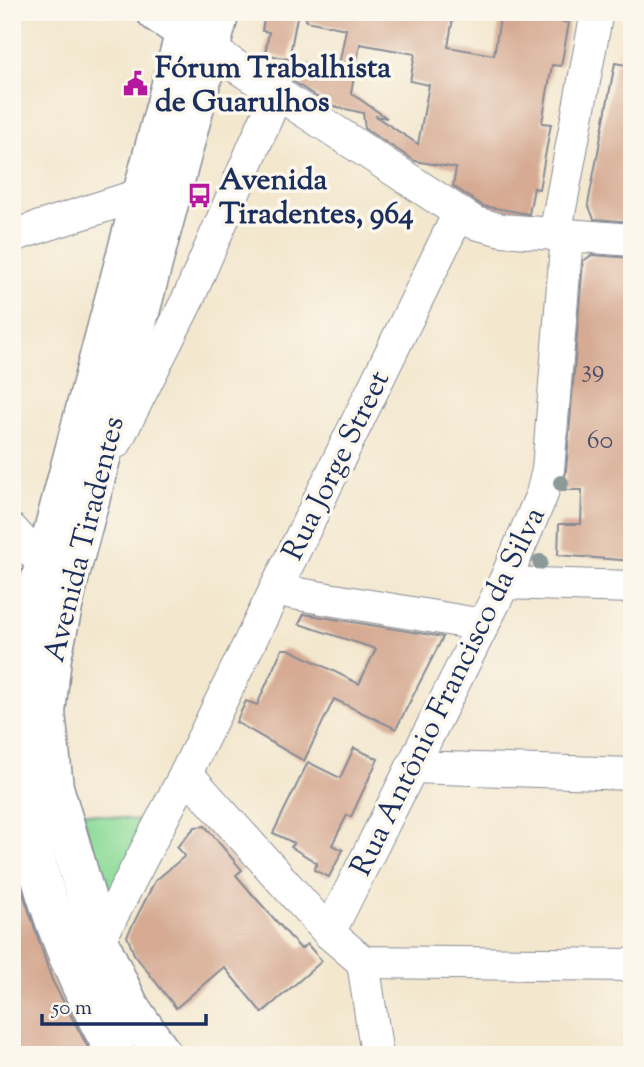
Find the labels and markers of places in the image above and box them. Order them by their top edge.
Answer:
place label: Fórum Trabalhista de Guarulhos [155,48,391,125]
public building icon: Fórum Trabalhista de Guarulhos [121,70,149,98]
place label: Avenida Tiradentes, 964 [219,160,414,237]
bus stop icon: Avenida Tiradentes, 964 [185,182,213,210]

